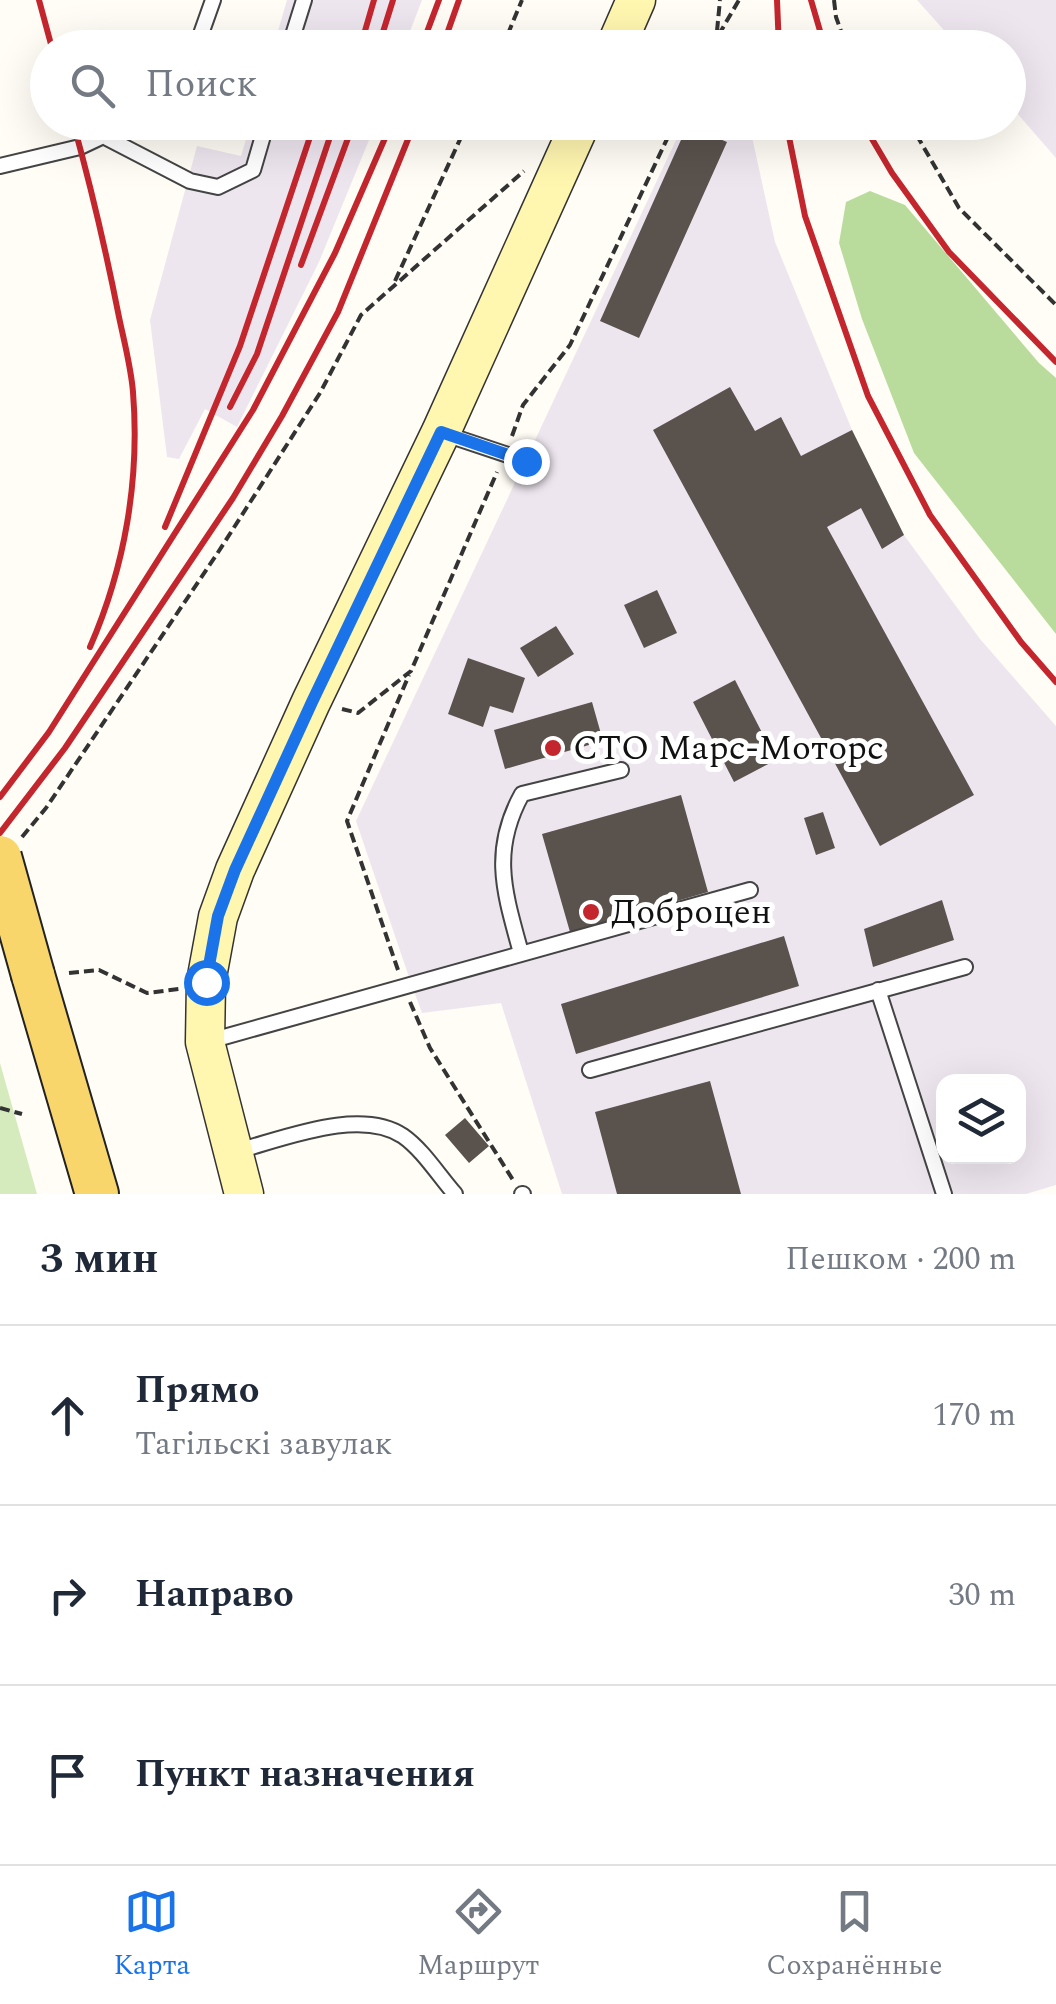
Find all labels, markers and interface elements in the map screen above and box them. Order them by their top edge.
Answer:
search box [30,30,1026,140]
text: Поиск [145,56,257,114]
icon: search [65,58,120,113]
route end [504,439,550,485]
place label: СТО Марс-Моторс [573,722,884,775]
marker: СТО Марс-Моторс [542,737,564,759]
place label: Доброцен [611,886,771,939]
marker: Доброцен [580,901,602,923]
route start [184,960,230,1006]
map controls [936,1074,1026,1164]
button: layers [936,1074,1026,1164]
text: 3 мин [40,1228,158,1291]
text: Пешком · 200 m [785,1235,1016,1284]
text: Прямо [135,1362,260,1420]
icon: ahead [40,1388,95,1443]
text: 170 m [932,1391,1016,1440]
text: Тагільскі завулак [135,1420,392,1469]
text: Направо [135,1566,294,1624]
icon: right [40,1568,95,1623]
text: 30 m [948,1571,1016,1620]
text: Пункт назначения [135,1746,475,1804]
icon: arrive [40,1748,95,1803]
tab: Карта [114,1884,190,1987]
tab: Маршрут [417,1884,539,1987]
tab: Сохранённые [766,1884,942,1987]

